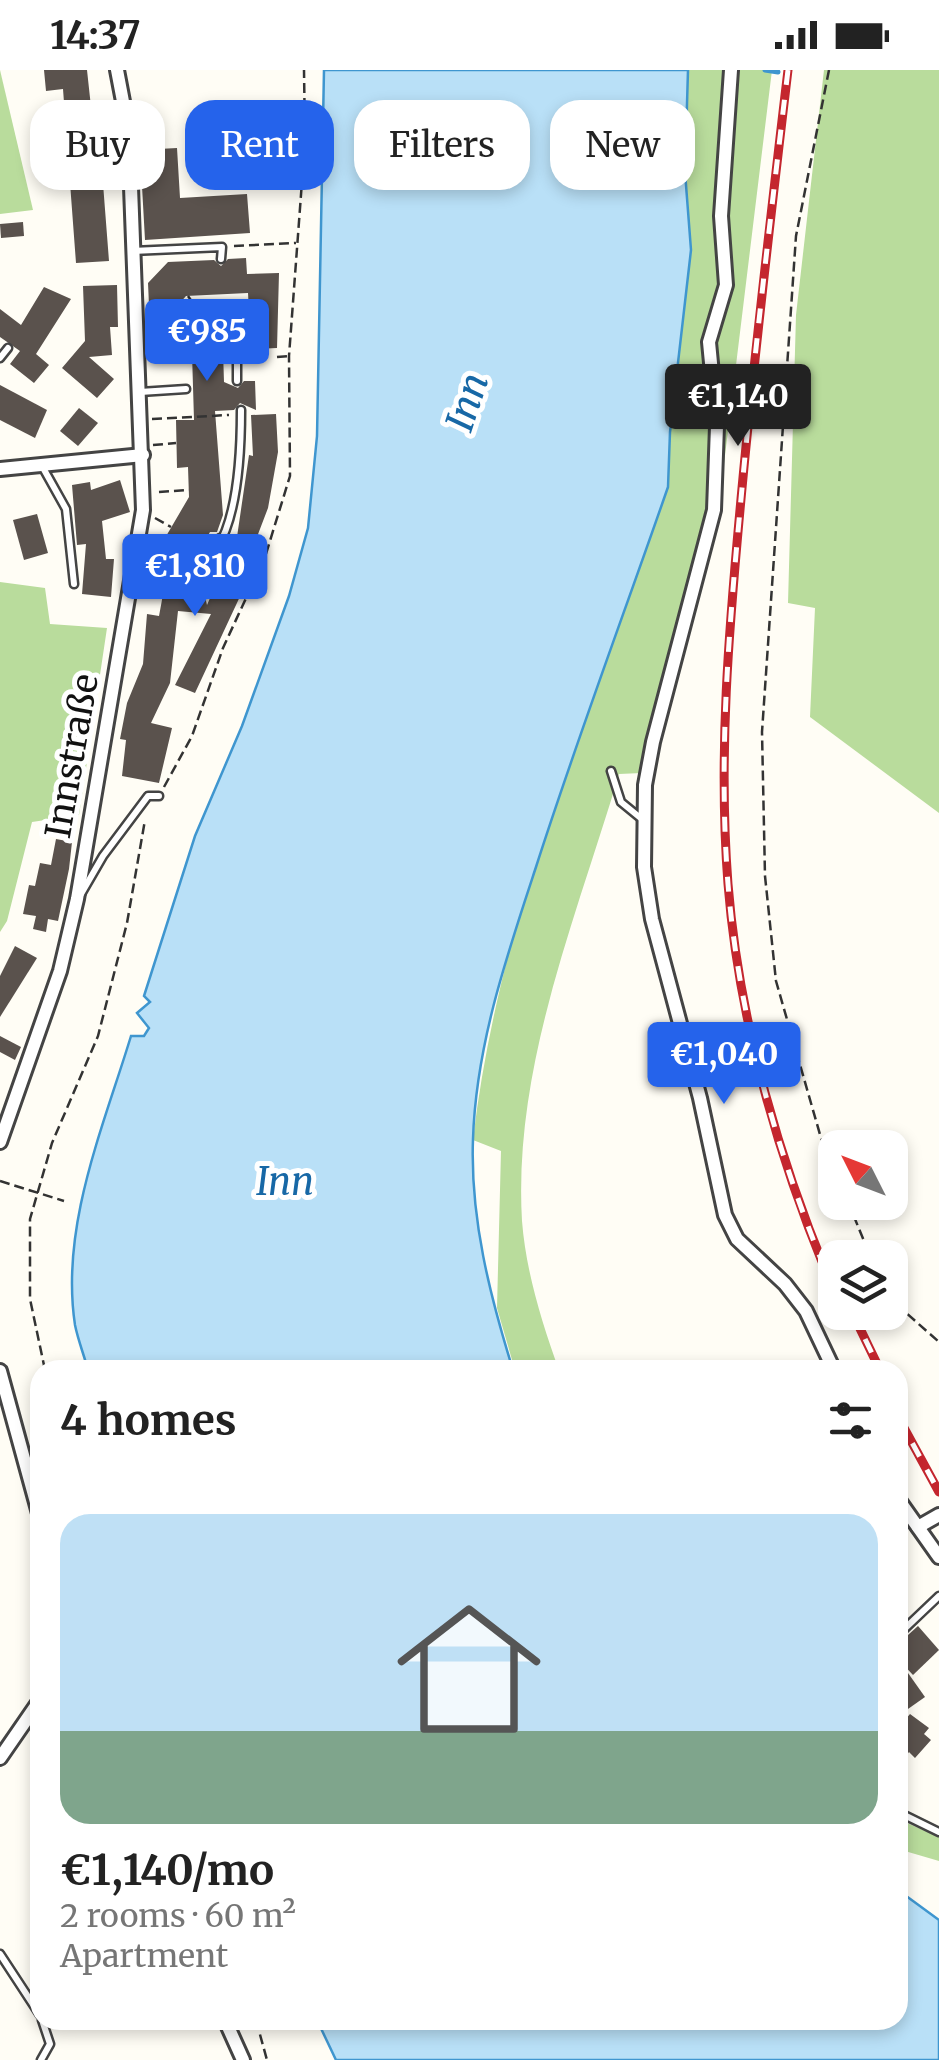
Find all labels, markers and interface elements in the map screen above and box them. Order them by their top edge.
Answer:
text: 14:37 [50,12,141,59]
chip: Buy [30,100,165,190]
chip: Rent [185,100,334,190]
chip: Filters [354,100,530,190]
chip: New [550,100,695,190]
pin: €985 [148,299,266,384]
text: €985 [167,311,247,351]
pin: €1,140 [657,364,819,449]
water label: Inn [436,367,498,437]
text: €1,140 [687,376,789,416]
pin: €1,810 [114,534,276,619]
text: €1,810 [144,546,246,586]
street label: Innstraße [36,671,108,841]
pin: €1,040 [643,1022,805,1107]
text: €1,040 [670,1034,779,1074]
north arrow [818,1130,908,1220]
map controls [818,1130,908,1330]
water label: Inn [256,1158,314,1205]
button: layers [818,1240,908,1330]
icon: filters [823,1393,878,1448]
text: 4 homes [60,1394,237,1446]
icon: home [379,1579,559,1759]
text: €1,140/mo [60,1844,274,1896]
text: 2 rooms · 60 m² [60,1896,296,1936]
text: Apartment [60,1936,228,1976]

